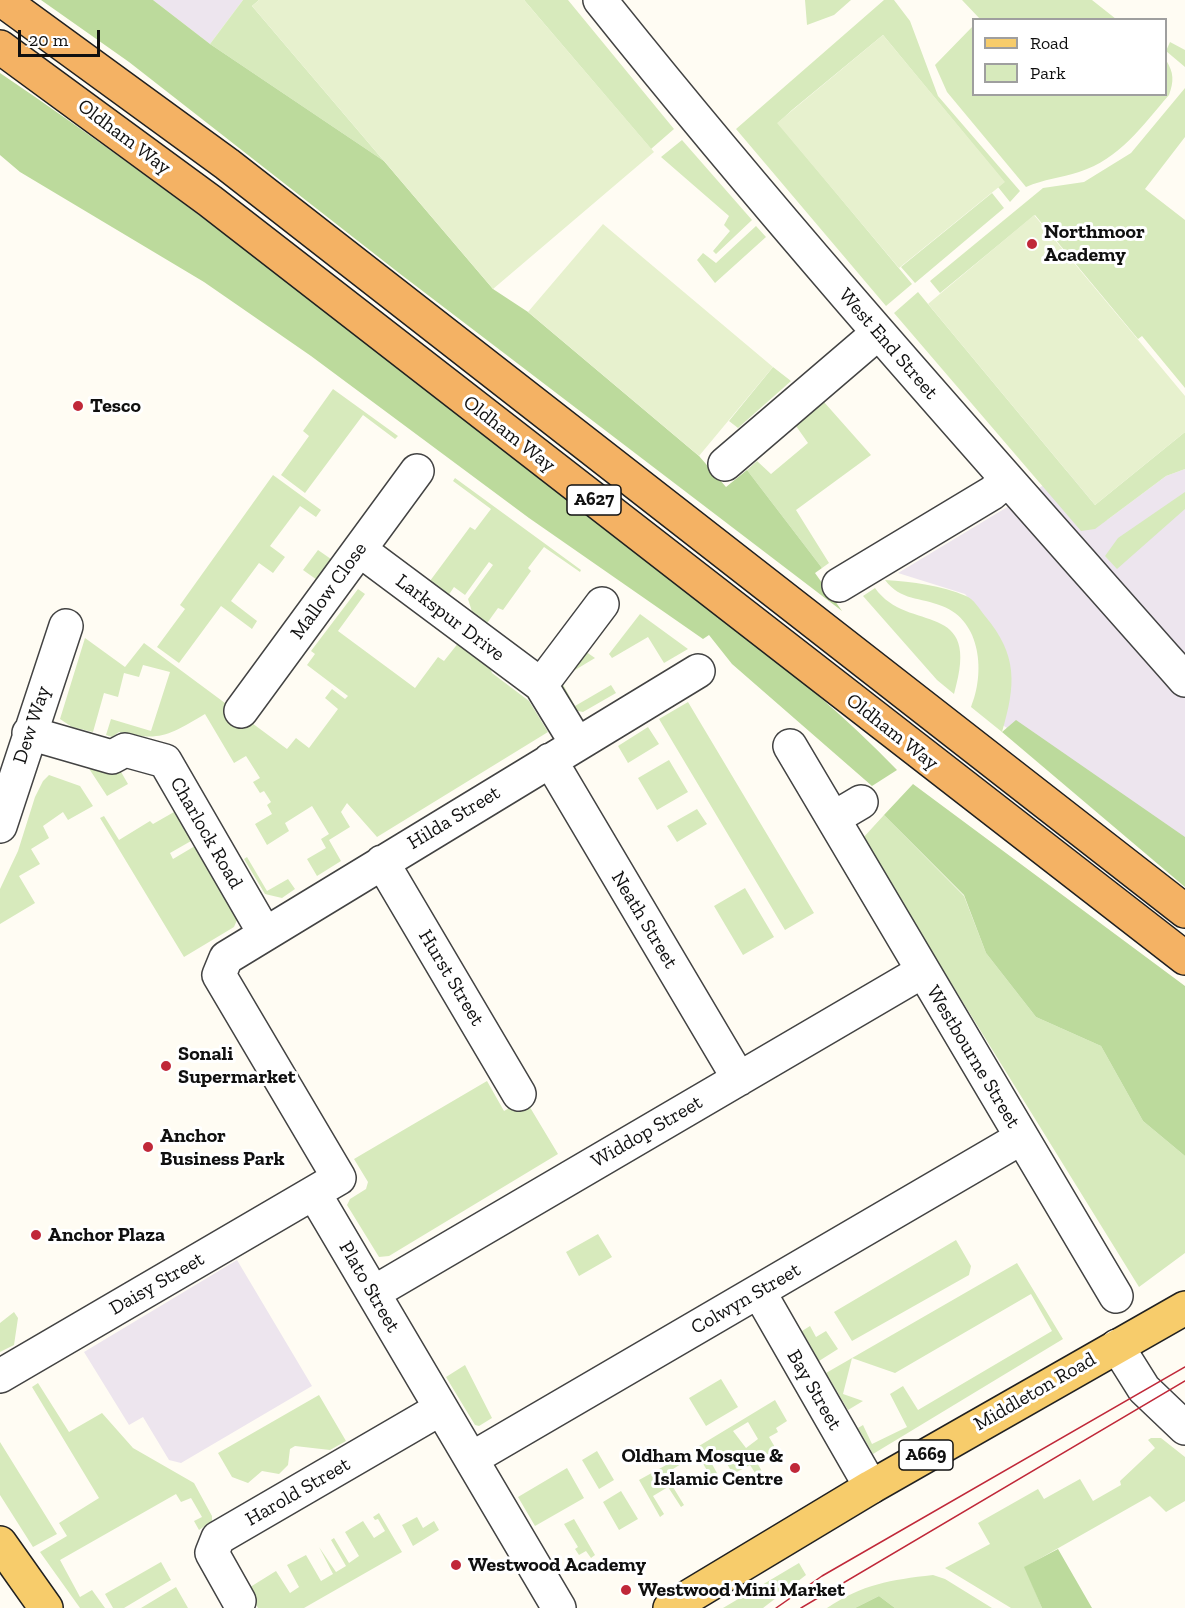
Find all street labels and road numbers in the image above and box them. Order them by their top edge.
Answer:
street label: Oldham Way [73,94,175,180]
street label: West End Street [833,284,943,404]
street label: Oldham Way [458,391,560,477]
road number: A627 [567,485,621,515]
street label: Mallow Close [286,538,372,644]
street label: Larkspur Drive [391,569,509,667]
street label: Dew Way [8,683,56,767]
street label: Oldham Way [841,689,943,775]
street label: Charlock Road [164,773,248,893]
street label: Hilda Street [403,781,505,855]
street label: Neath Street [606,867,682,973]
street label: Hurst Street [413,926,489,1030]
street label: Westbourne Street [921,981,1025,1133]
street label: Widdop Street [587,1091,707,1173]
street label: Plato Street [333,1237,405,1337]
street label: Daisy Street [105,1247,209,1321]
street label: Colwyn Street [687,1258,805,1340]
street label: Bay Street [781,1346,847,1434]
street label: Middleton Road [970,1347,1100,1437]
road number: A669 [899,1440,953,1470]
street label: Harold Street [241,1452,355,1532]

